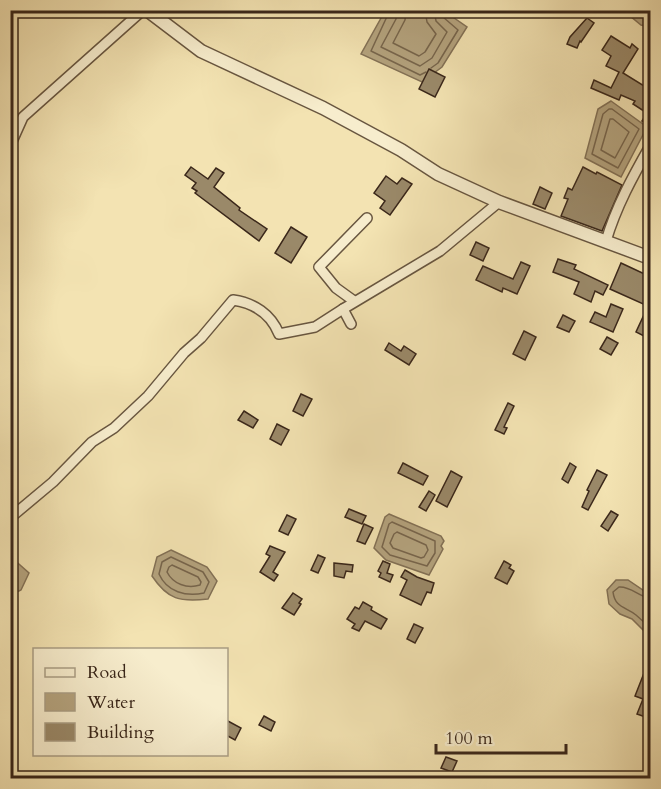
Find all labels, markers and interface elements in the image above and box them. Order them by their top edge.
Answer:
legend [33,648,228,756]
text: Road [87,660,127,685]
text: Water [86,690,136,715]
scale bar [436,717,566,755]
text: Building [87,720,155,745]
text: 100 m [445,726,493,751]

